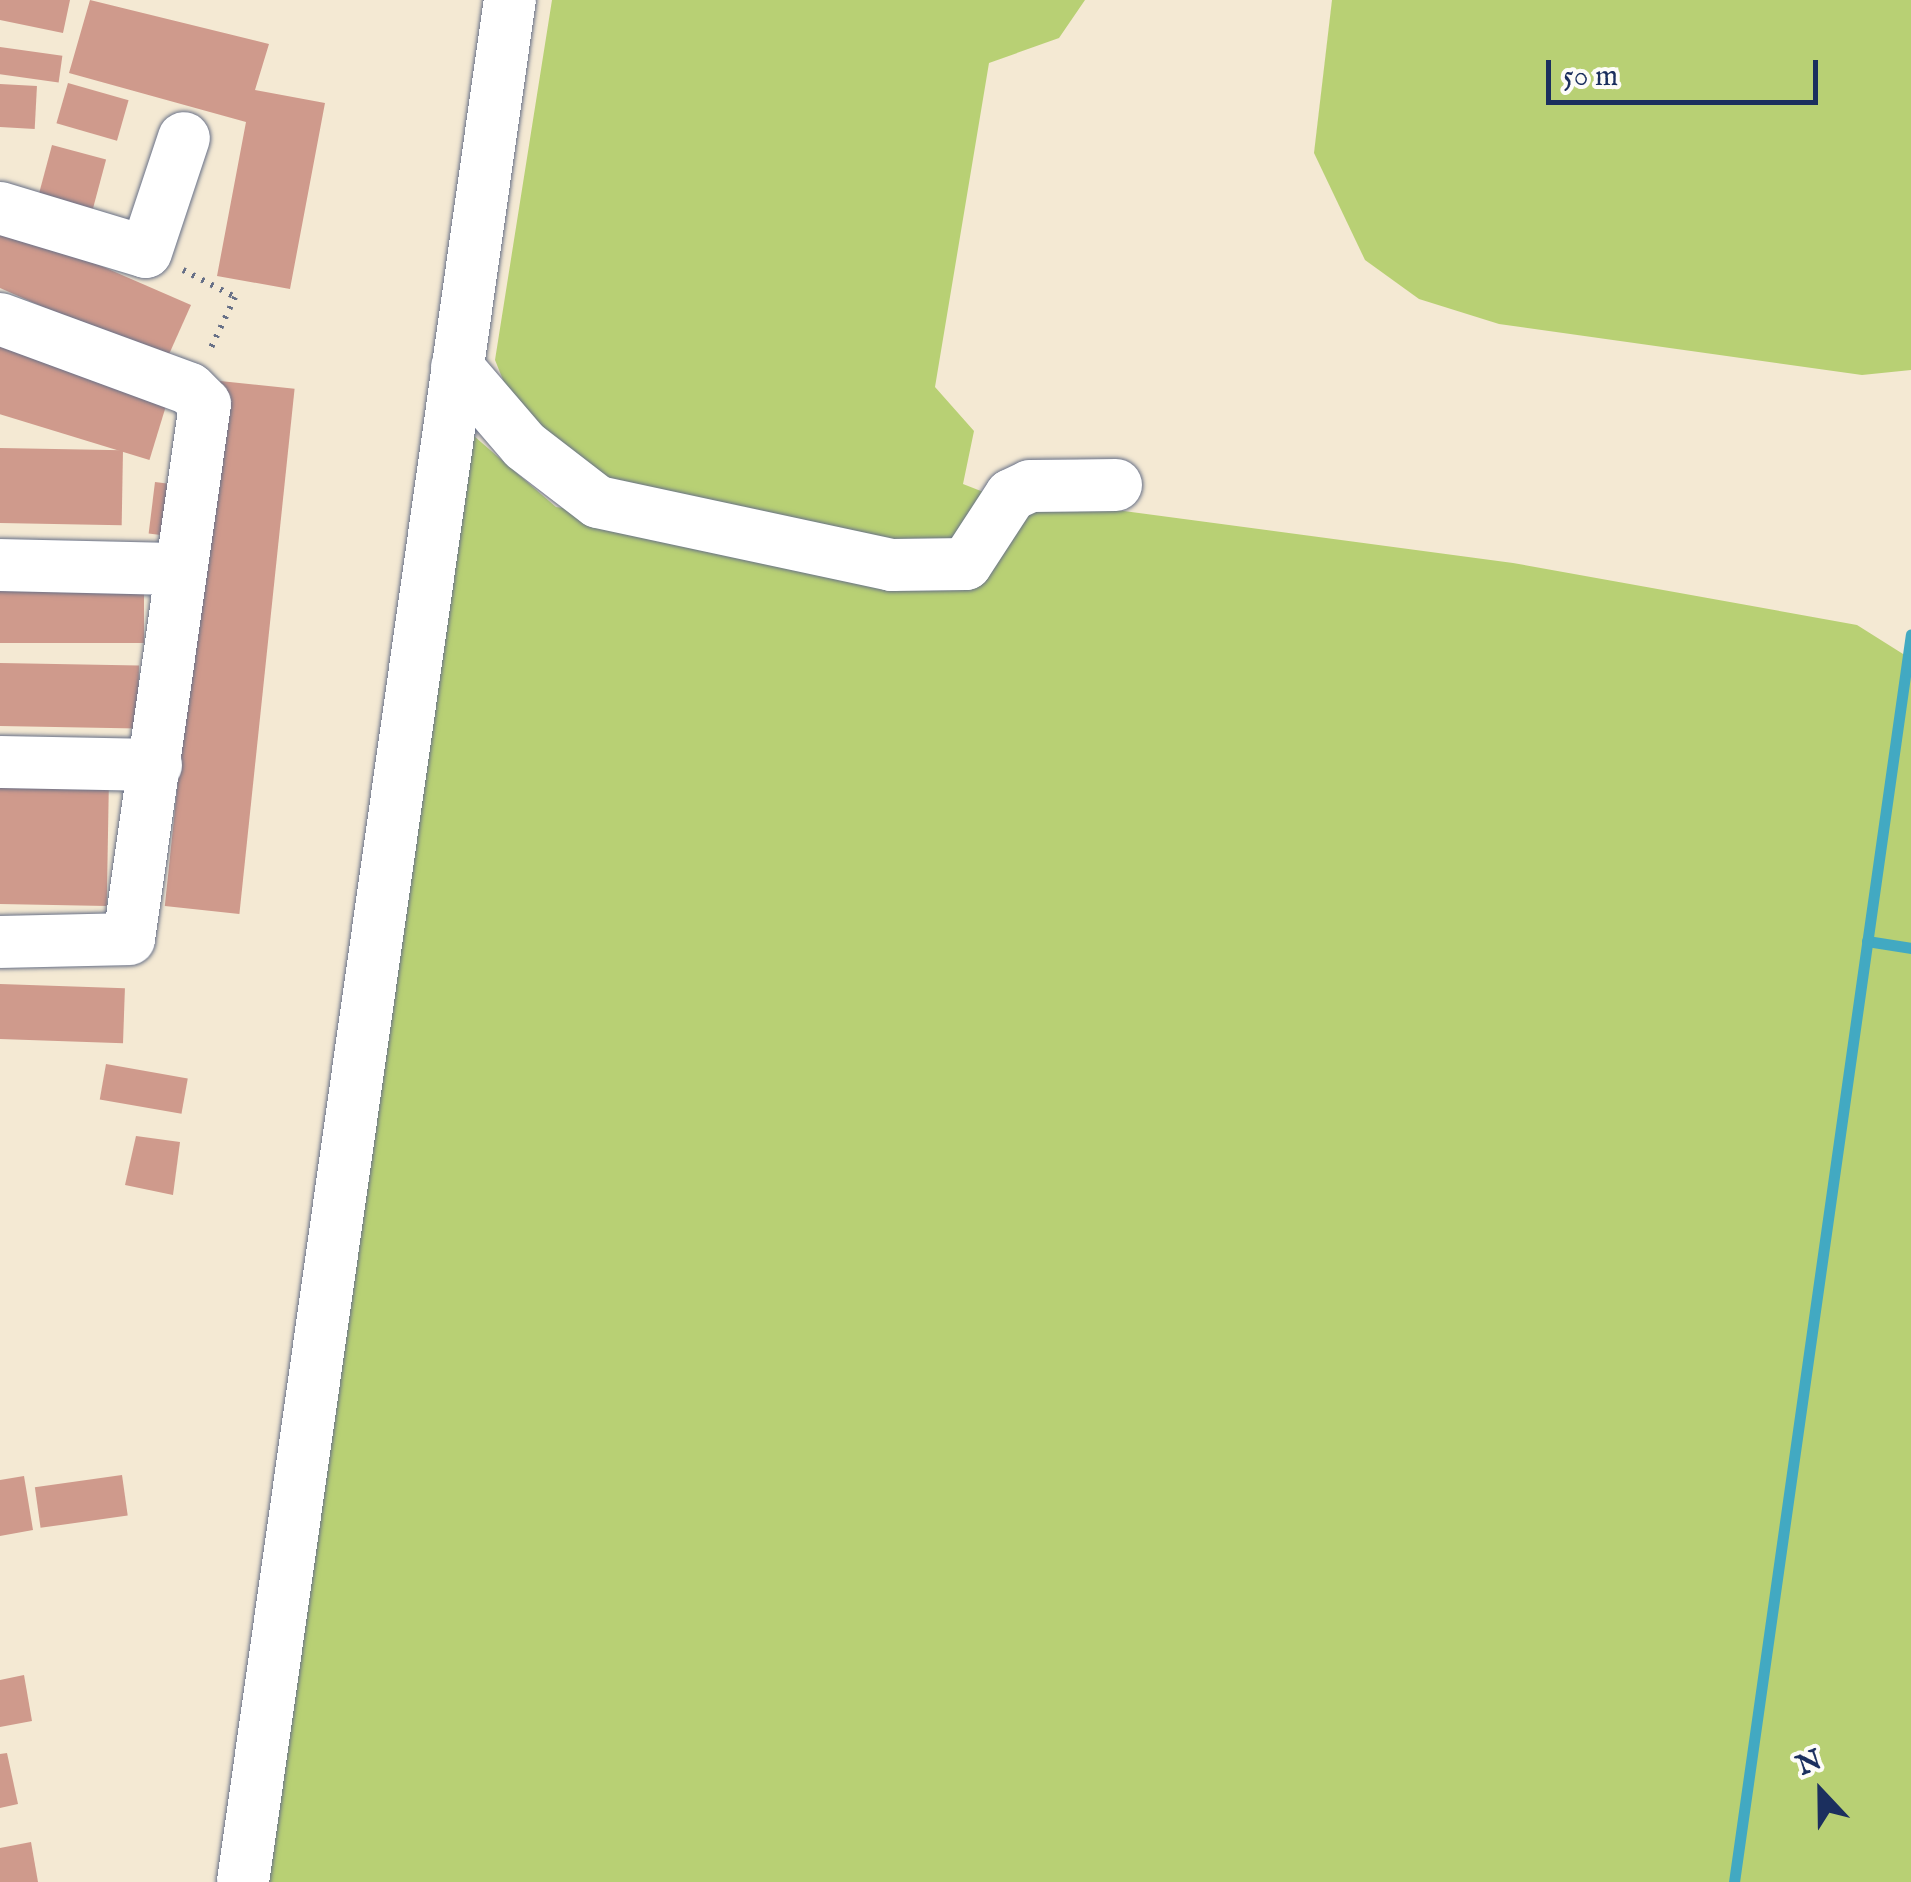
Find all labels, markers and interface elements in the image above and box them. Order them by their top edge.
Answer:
scale bar [1551,40,1824,102]
text: 50 m [1563,58,1618,96]
north arrow [1771,1742,1871,1842]
text: N [1792,1743,1827,1784]

